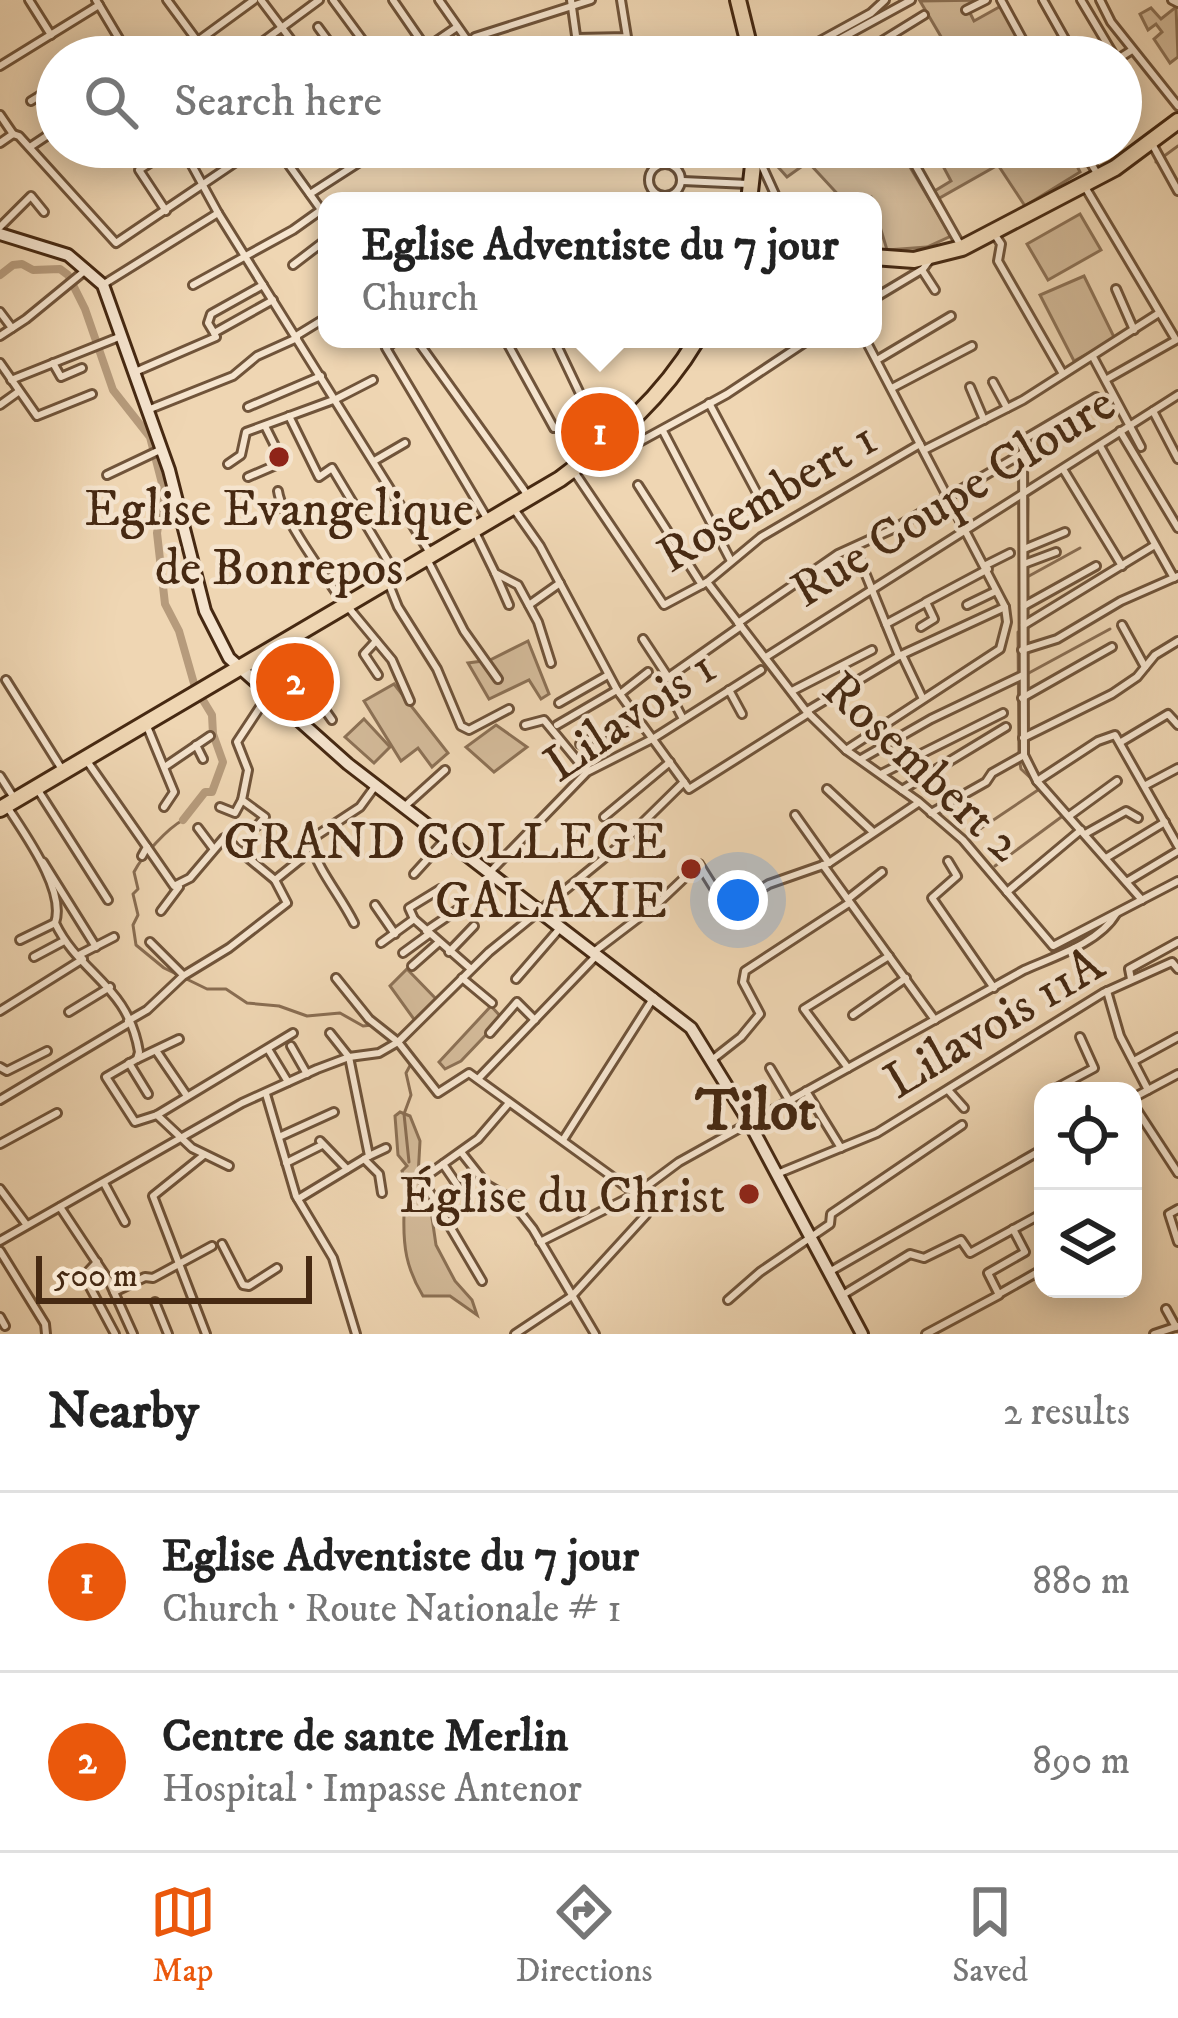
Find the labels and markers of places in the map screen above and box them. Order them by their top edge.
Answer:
pin: 1 [561,387,639,477]
marker: Eglise Evangelique de Bonrepos [266,444,292,470]
place label: Eglise Evangelique de Bonrepos [84,478,474,601]
pin: 2 [256,637,334,727]
place label: GRAND COLLEGE GALAXIE [223,811,667,934]
marker: GRAND COLLEGE GALAXIE [678,856,704,882]
place label: Église du Christ [399,1165,725,1229]
marker: Église du Christ [736,1181,762,1207]

